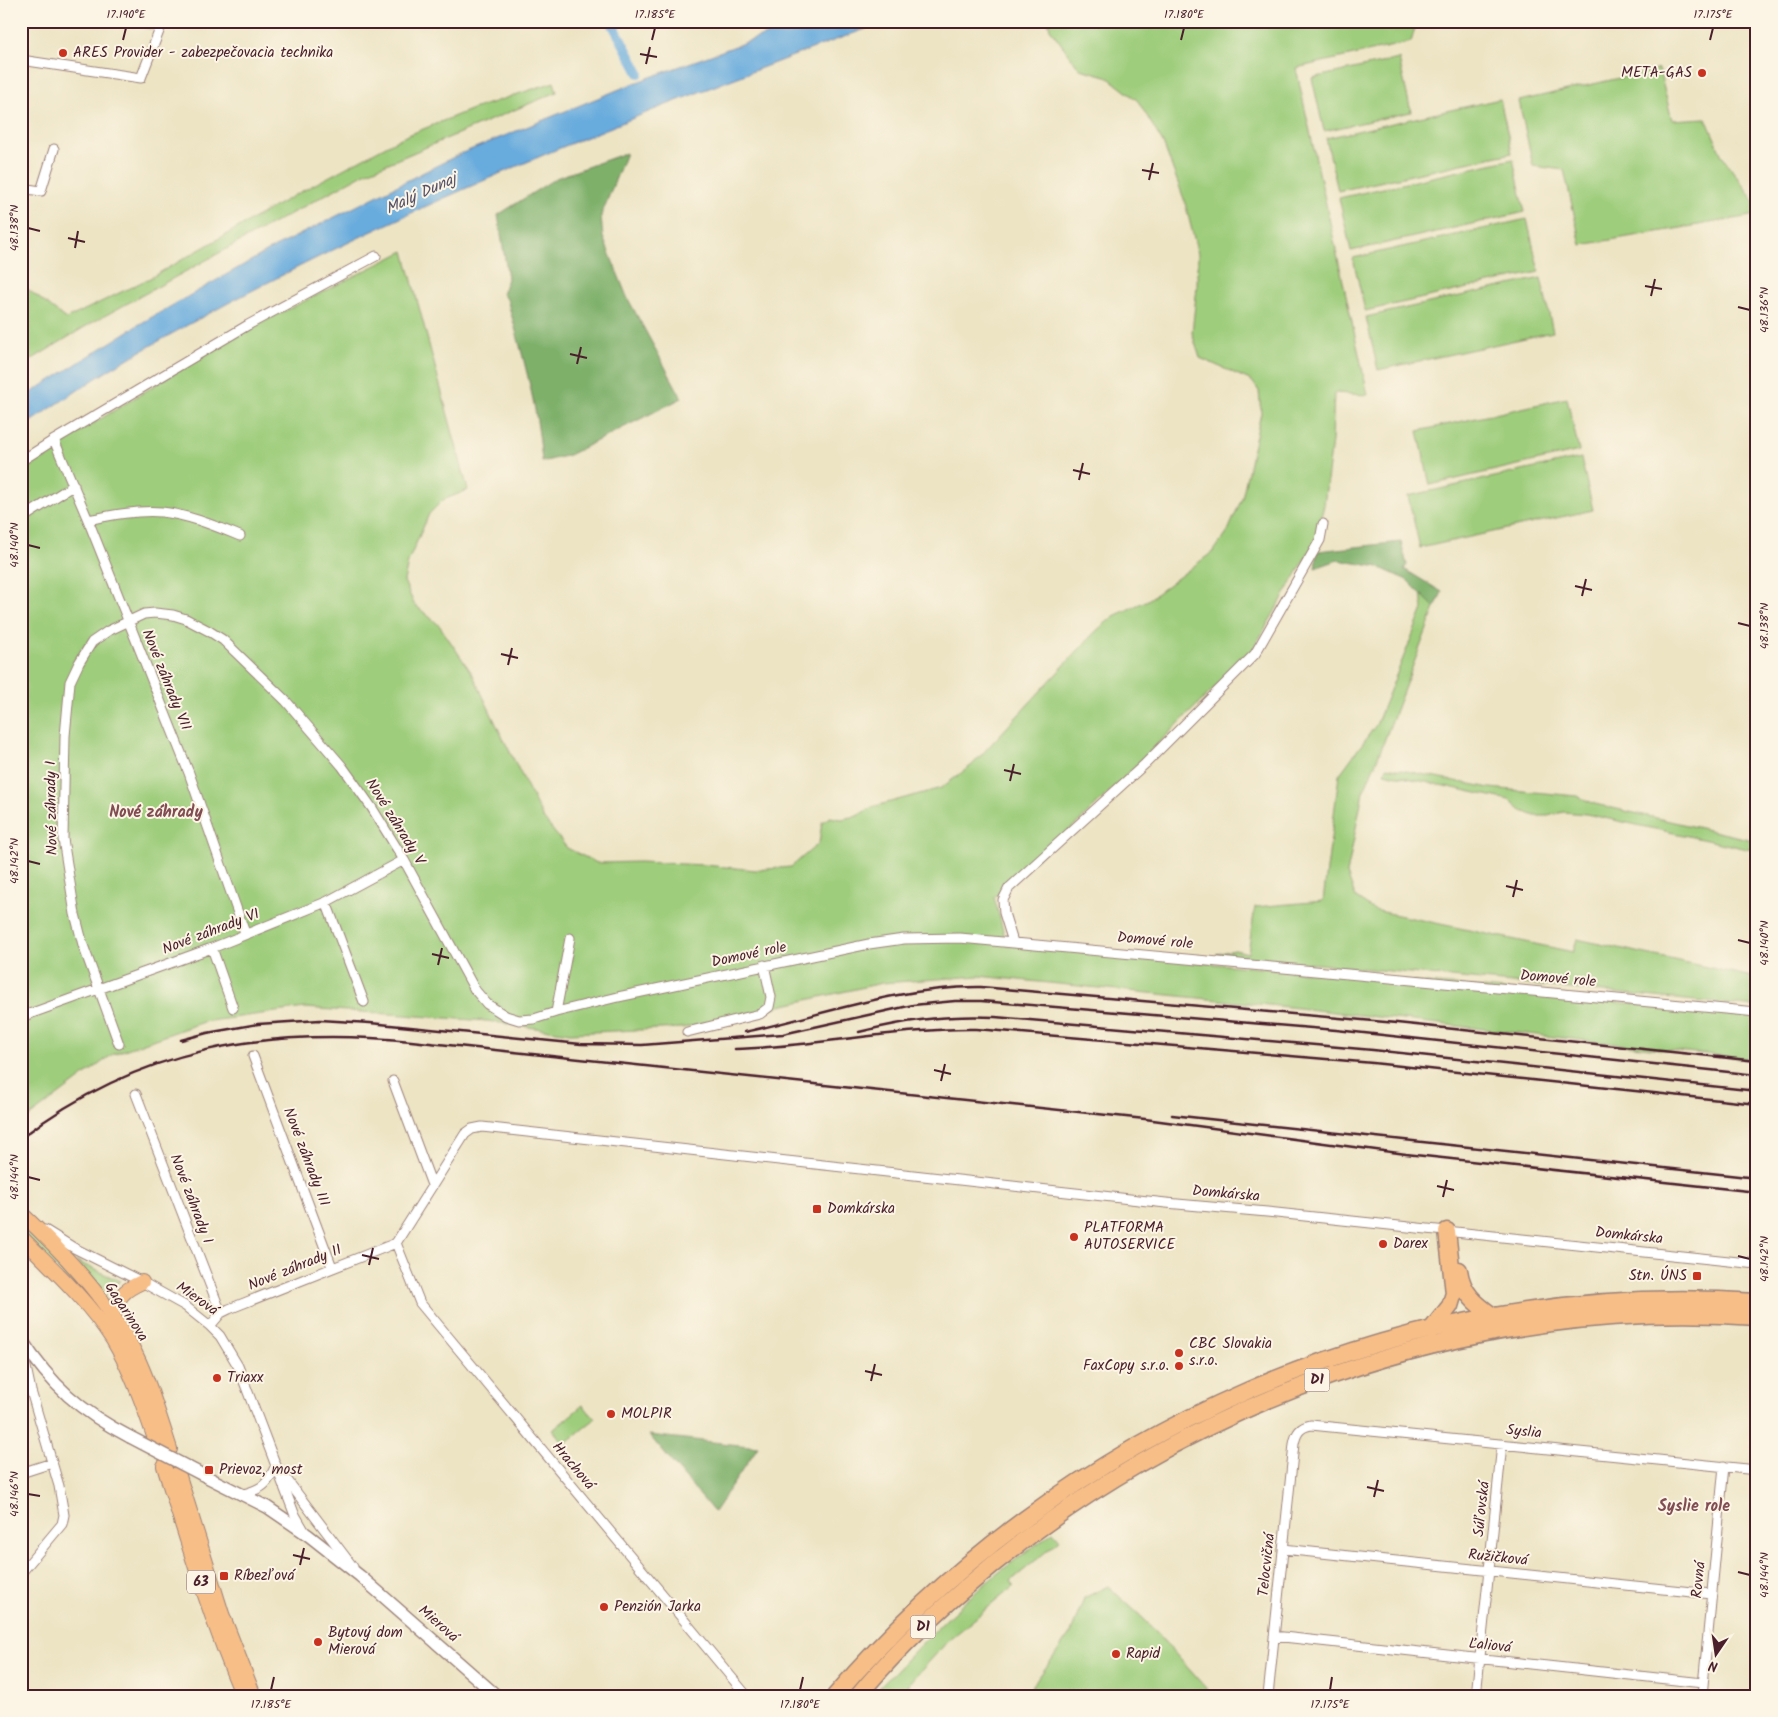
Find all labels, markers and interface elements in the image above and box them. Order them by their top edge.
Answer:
text: 17.190°E [107,5,146,24]
text: 17.185°E [635,5,676,24]
text: 17.180°E [1164,5,1205,24]
text: 17.175°E [1694,5,1733,24]
place label: ARES Provider - zabezpečovacia technika [73,41,333,65]
marker: ARES Provider - zabezpečovacia technika [57,47,69,59]
place label: META-GAS [1621,61,1692,85]
marker: META-GAS [1696,67,1708,79]
water label: Malý Dunaj [381,165,464,221]
text: 48.138°N [5,205,24,251]
text: 48.136°N [1755,287,1774,333]
text: 48.140°N [5,522,24,568]
text: 48.138°N [1755,603,1774,649]
street label: Nové záhrady VII [135,626,197,735]
street label: Nové záhrady I [39,760,65,856]
street label: Nové záhrady V [359,774,432,871]
district label: Nové záhrady [109,800,203,825]
text: 48.142°N [5,838,24,884]
street label: Nové záhrady VI [159,902,264,962]
text: 48.140°N [1755,920,1774,966]
street label: Domové role [1116,926,1194,956]
street label: Domové role [709,935,789,975]
street label: Domové role [1519,964,1597,994]
street label: Nové záhrady III [276,1104,336,1210]
street label: Nové záhrady I [163,1150,219,1248]
text: 48.144°N [5,1154,24,1200]
street label: Domkárska [1191,1179,1261,1209]
place label: Domkárska [827,1197,895,1221]
marker: Domkárska [811,1203,823,1215]
place label: PLATFORMA AUTOSERVICE [1084,1216,1176,1257]
street label: Domkárska [1594,1221,1664,1251]
marker: PLATFORMA AUTOSERVICE [1068,1231,1080,1243]
place label: Darex [1393,1232,1428,1256]
text: 48.142°N [1755,1236,1774,1282]
street label: Nové záhrady II [244,1238,346,1298]
marker: Darex [1377,1238,1389,1250]
place label: Stn. ÚNS [1629,1264,1687,1288]
marker: Stn. ÚNS [1691,1270,1703,1282]
street label: Mierová [171,1276,225,1324]
street label: Gagarinova [98,1277,154,1347]
place label: CBC Slovakia s.r.o. [1189,1332,1272,1373]
marker: CBC Slovakia s.r.o. [1173,1347,1185,1359]
place label: FaxCopy s.r.o. [1083,1354,1169,1378]
marker: FaxCopy s.r.o. [1173,1360,1185,1372]
place label: Triaxx [227,1366,264,1390]
road number: D1 [1304,1368,1330,1392]
marker: Triaxx [211,1372,223,1384]
place label: MOLPIR [621,1402,672,1426]
marker: MOLPIR [605,1408,617,1420]
street label: Syslia [1505,1418,1543,1446]
street label: Hrachová [545,1436,602,1497]
place label: Prievoz, most [219,1458,303,1482]
marker: Prievoz, most [203,1464,215,1476]
text: 48.146°N [5,1471,24,1517]
street label: Súľovská [1467,1478,1497,1538]
district label: Syslie role [1658,1494,1730,1519]
street label: Telocvičná [1252,1530,1282,1598]
street label: Ružičková [1467,1543,1531,1573]
text: 48.144°N [1755,1552,1774,1598]
street label: Rovná [1685,1558,1713,1600]
place label: Ríbezľová [234,1564,296,1588]
road number: 63 [187,1570,215,1594]
marker: Ríbezľová [218,1570,230,1582]
place label: Penzión Jarka [614,1595,701,1619]
street label: Mierová [412,1599,465,1650]
marker: Penzión Jarka [598,1601,610,1613]
road number: D1 [910,1615,936,1638]
place label: Bytový dom Mierová [328,1621,403,1662]
north arrow [1690,1630,1740,1680]
street label: Ľaliová [1468,1632,1514,1660]
marker: Bytový dom Mierová [312,1636,324,1648]
place label: Rapid [1126,1642,1161,1666]
marker: Rapid [1110,1648,1122,1660]
text: N [1706,1654,1720,1677]
text: 17.185°E [251,1695,292,1714]
text: 17.180°E [780,1695,821,1714]
text: 17.175°E [1311,1695,1350,1714]

